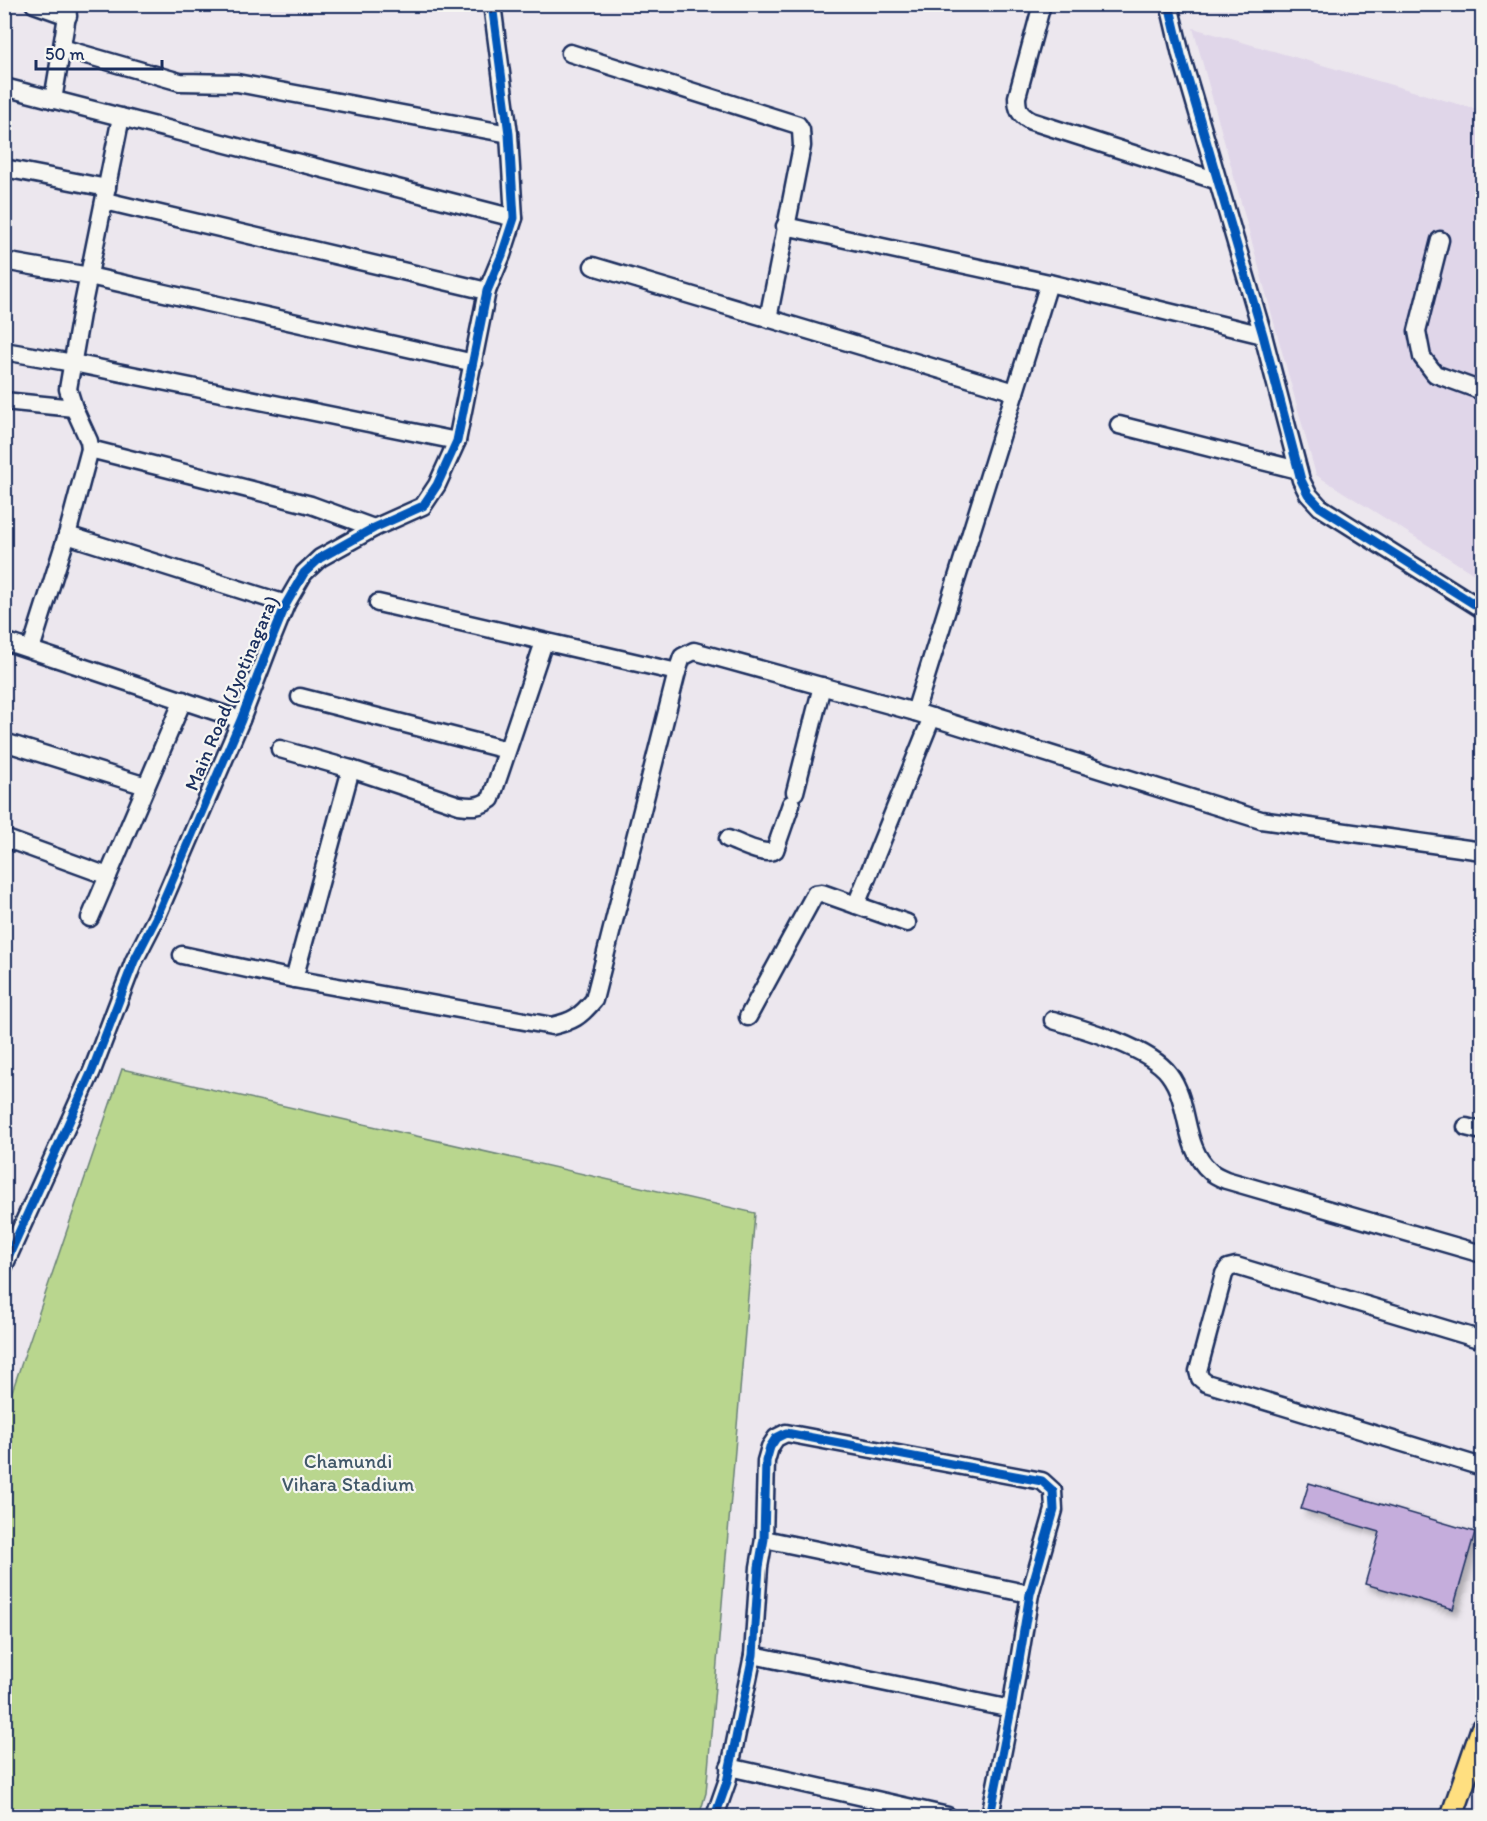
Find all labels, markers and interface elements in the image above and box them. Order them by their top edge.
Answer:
scale bar [36,33,162,71]
text: 50 m [45,43,85,65]
street label: Main Road (Jyotinagara) [179,592,283,794]
park label: Chamundi Vihara Stadium [282,1449,414,1496]

